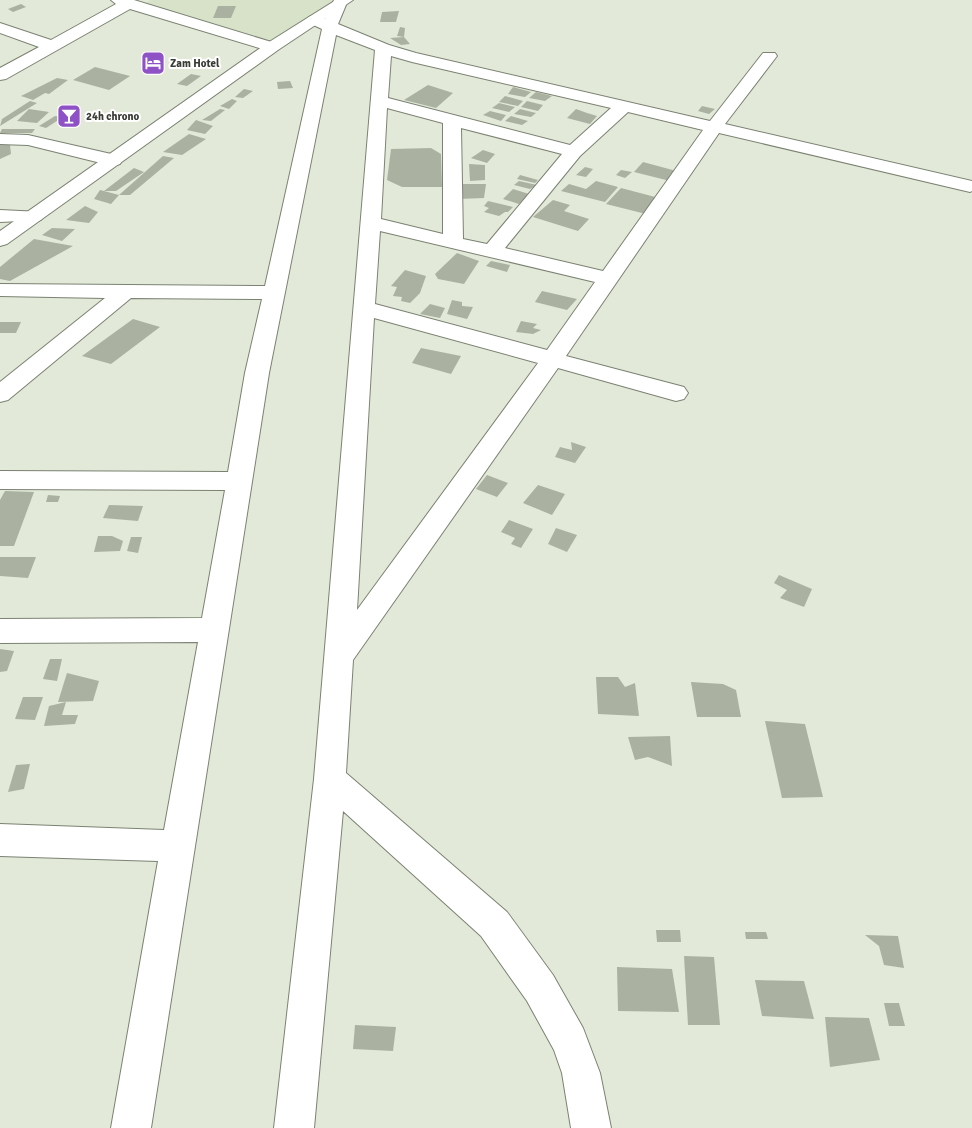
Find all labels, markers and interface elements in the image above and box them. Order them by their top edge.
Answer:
hotel icon: Zam Hotel [140,50,166,76]
place label: Zam Hotel [170,57,220,70]
bar icon: 24h chrono [56,103,82,129]
place label: 24h chrono [86,110,139,123]

